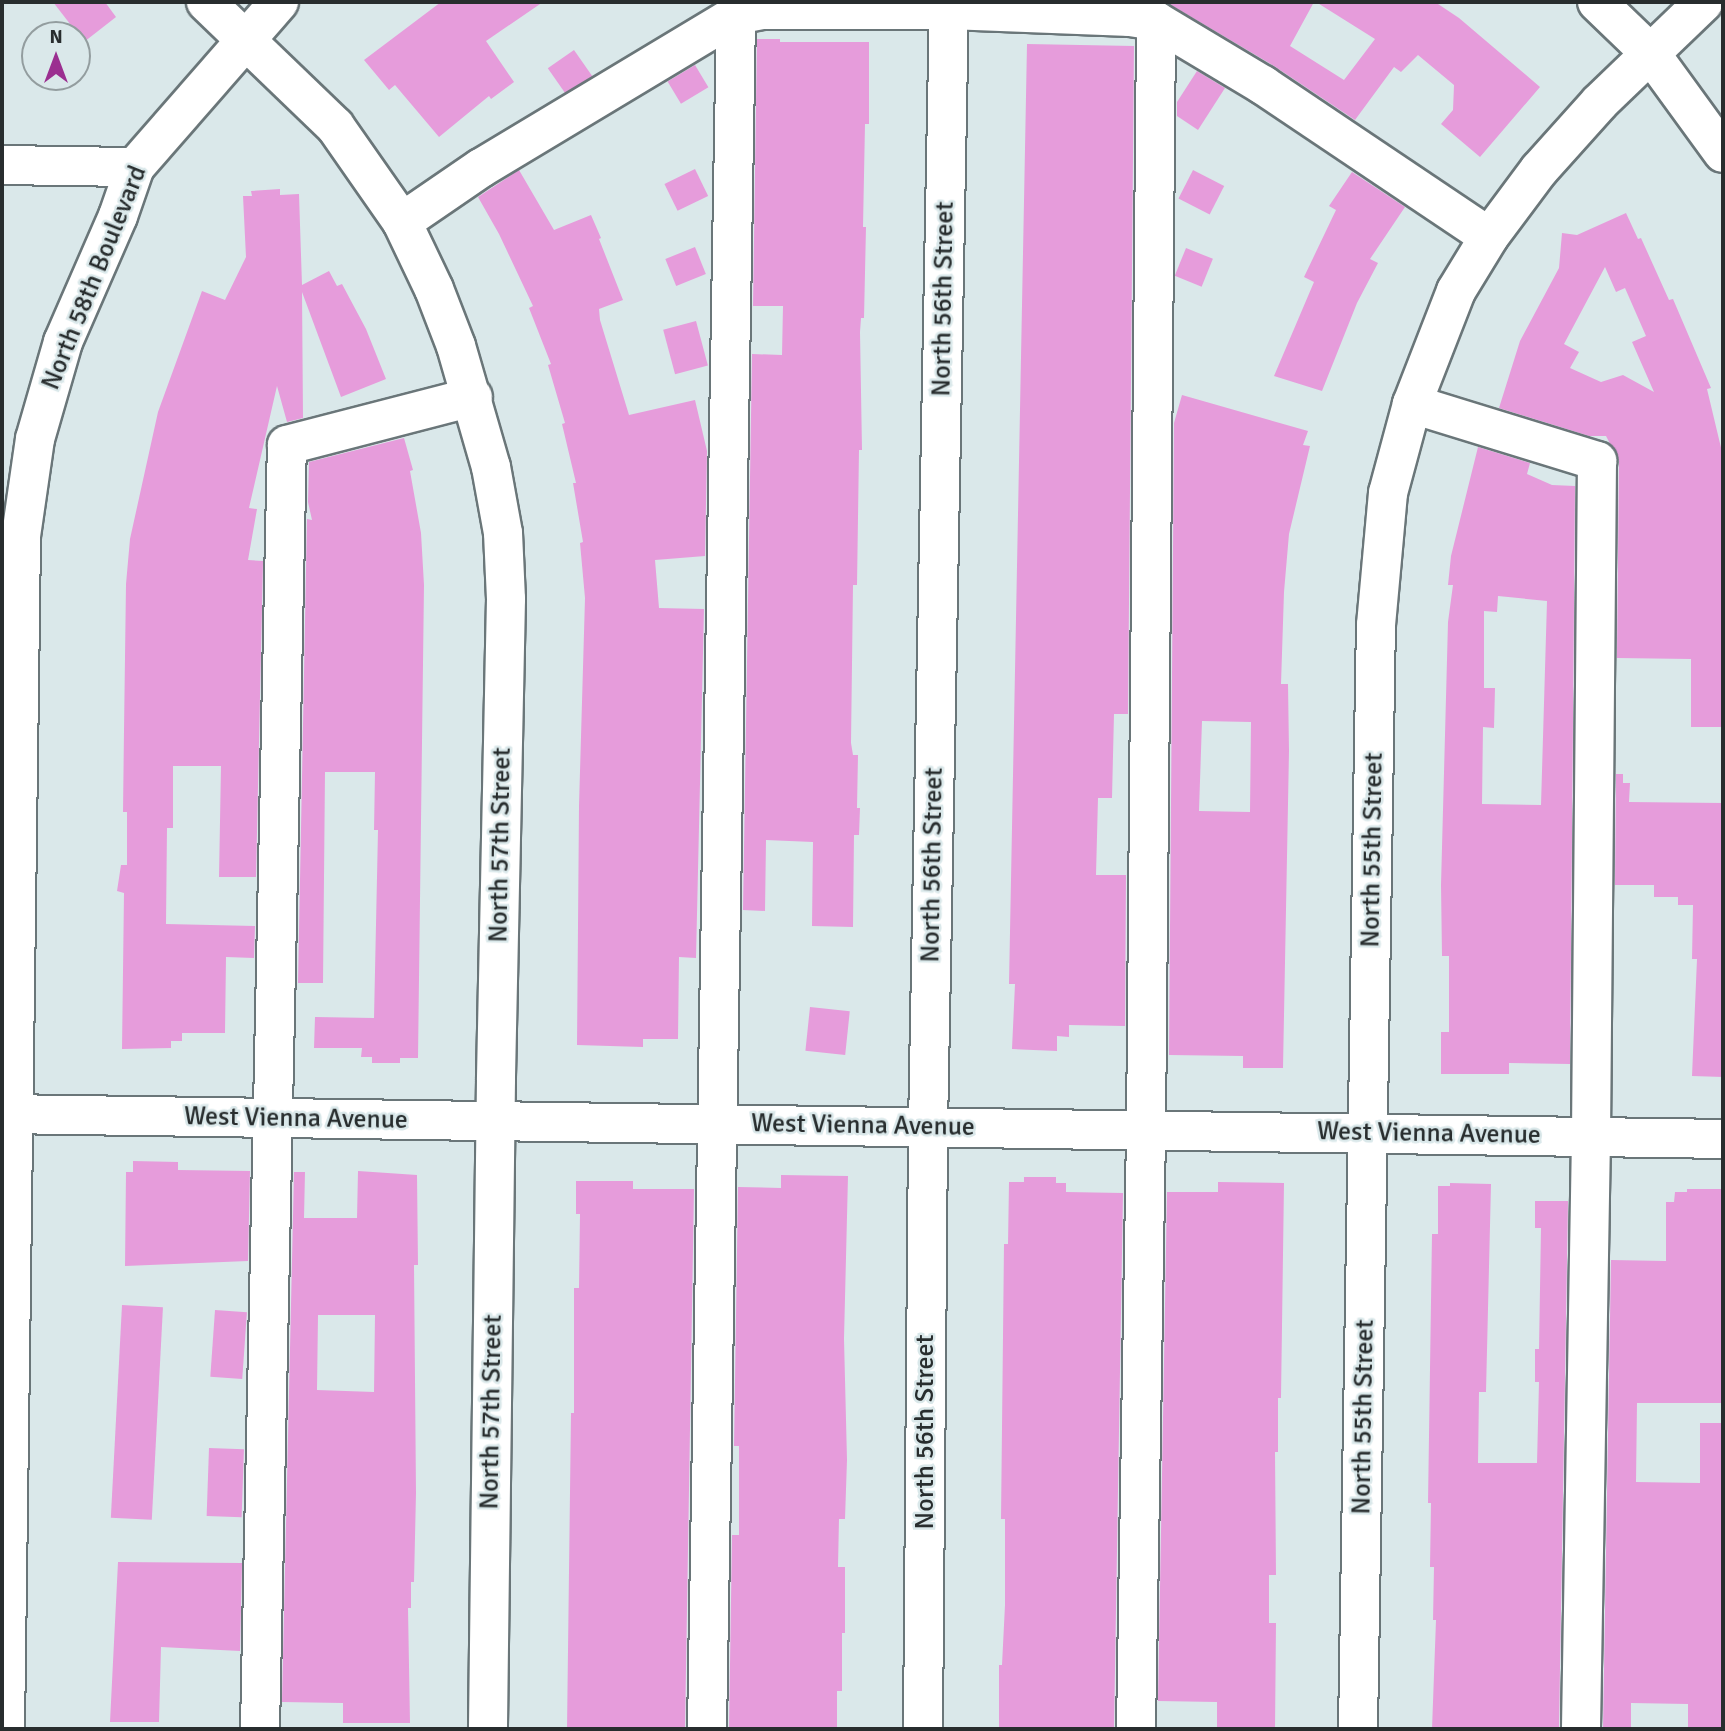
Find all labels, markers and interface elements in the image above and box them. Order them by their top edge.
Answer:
north arrow [21,21,91,91]
text: N [49,25,63,49]
street label: North 58th Boulevard [36,161,154,395]
street label: North 56th Street [927,201,961,397]
street label: North 57th Street [484,747,518,943]
street label: North 55th Street [1356,752,1390,948]
street label: North 56th Street [916,767,950,963]
street label: West Vienna Avenue [184,1101,408,1137]
street label: West Vienna Avenue [751,1108,975,1144]
street label: West Vienna Avenue [1317,1116,1541,1152]
street label: North 57th Street [475,1314,509,1510]
street label: North 55th Street [1347,1319,1381,1515]
street label: North 56th Street [910,1334,942,1530]

